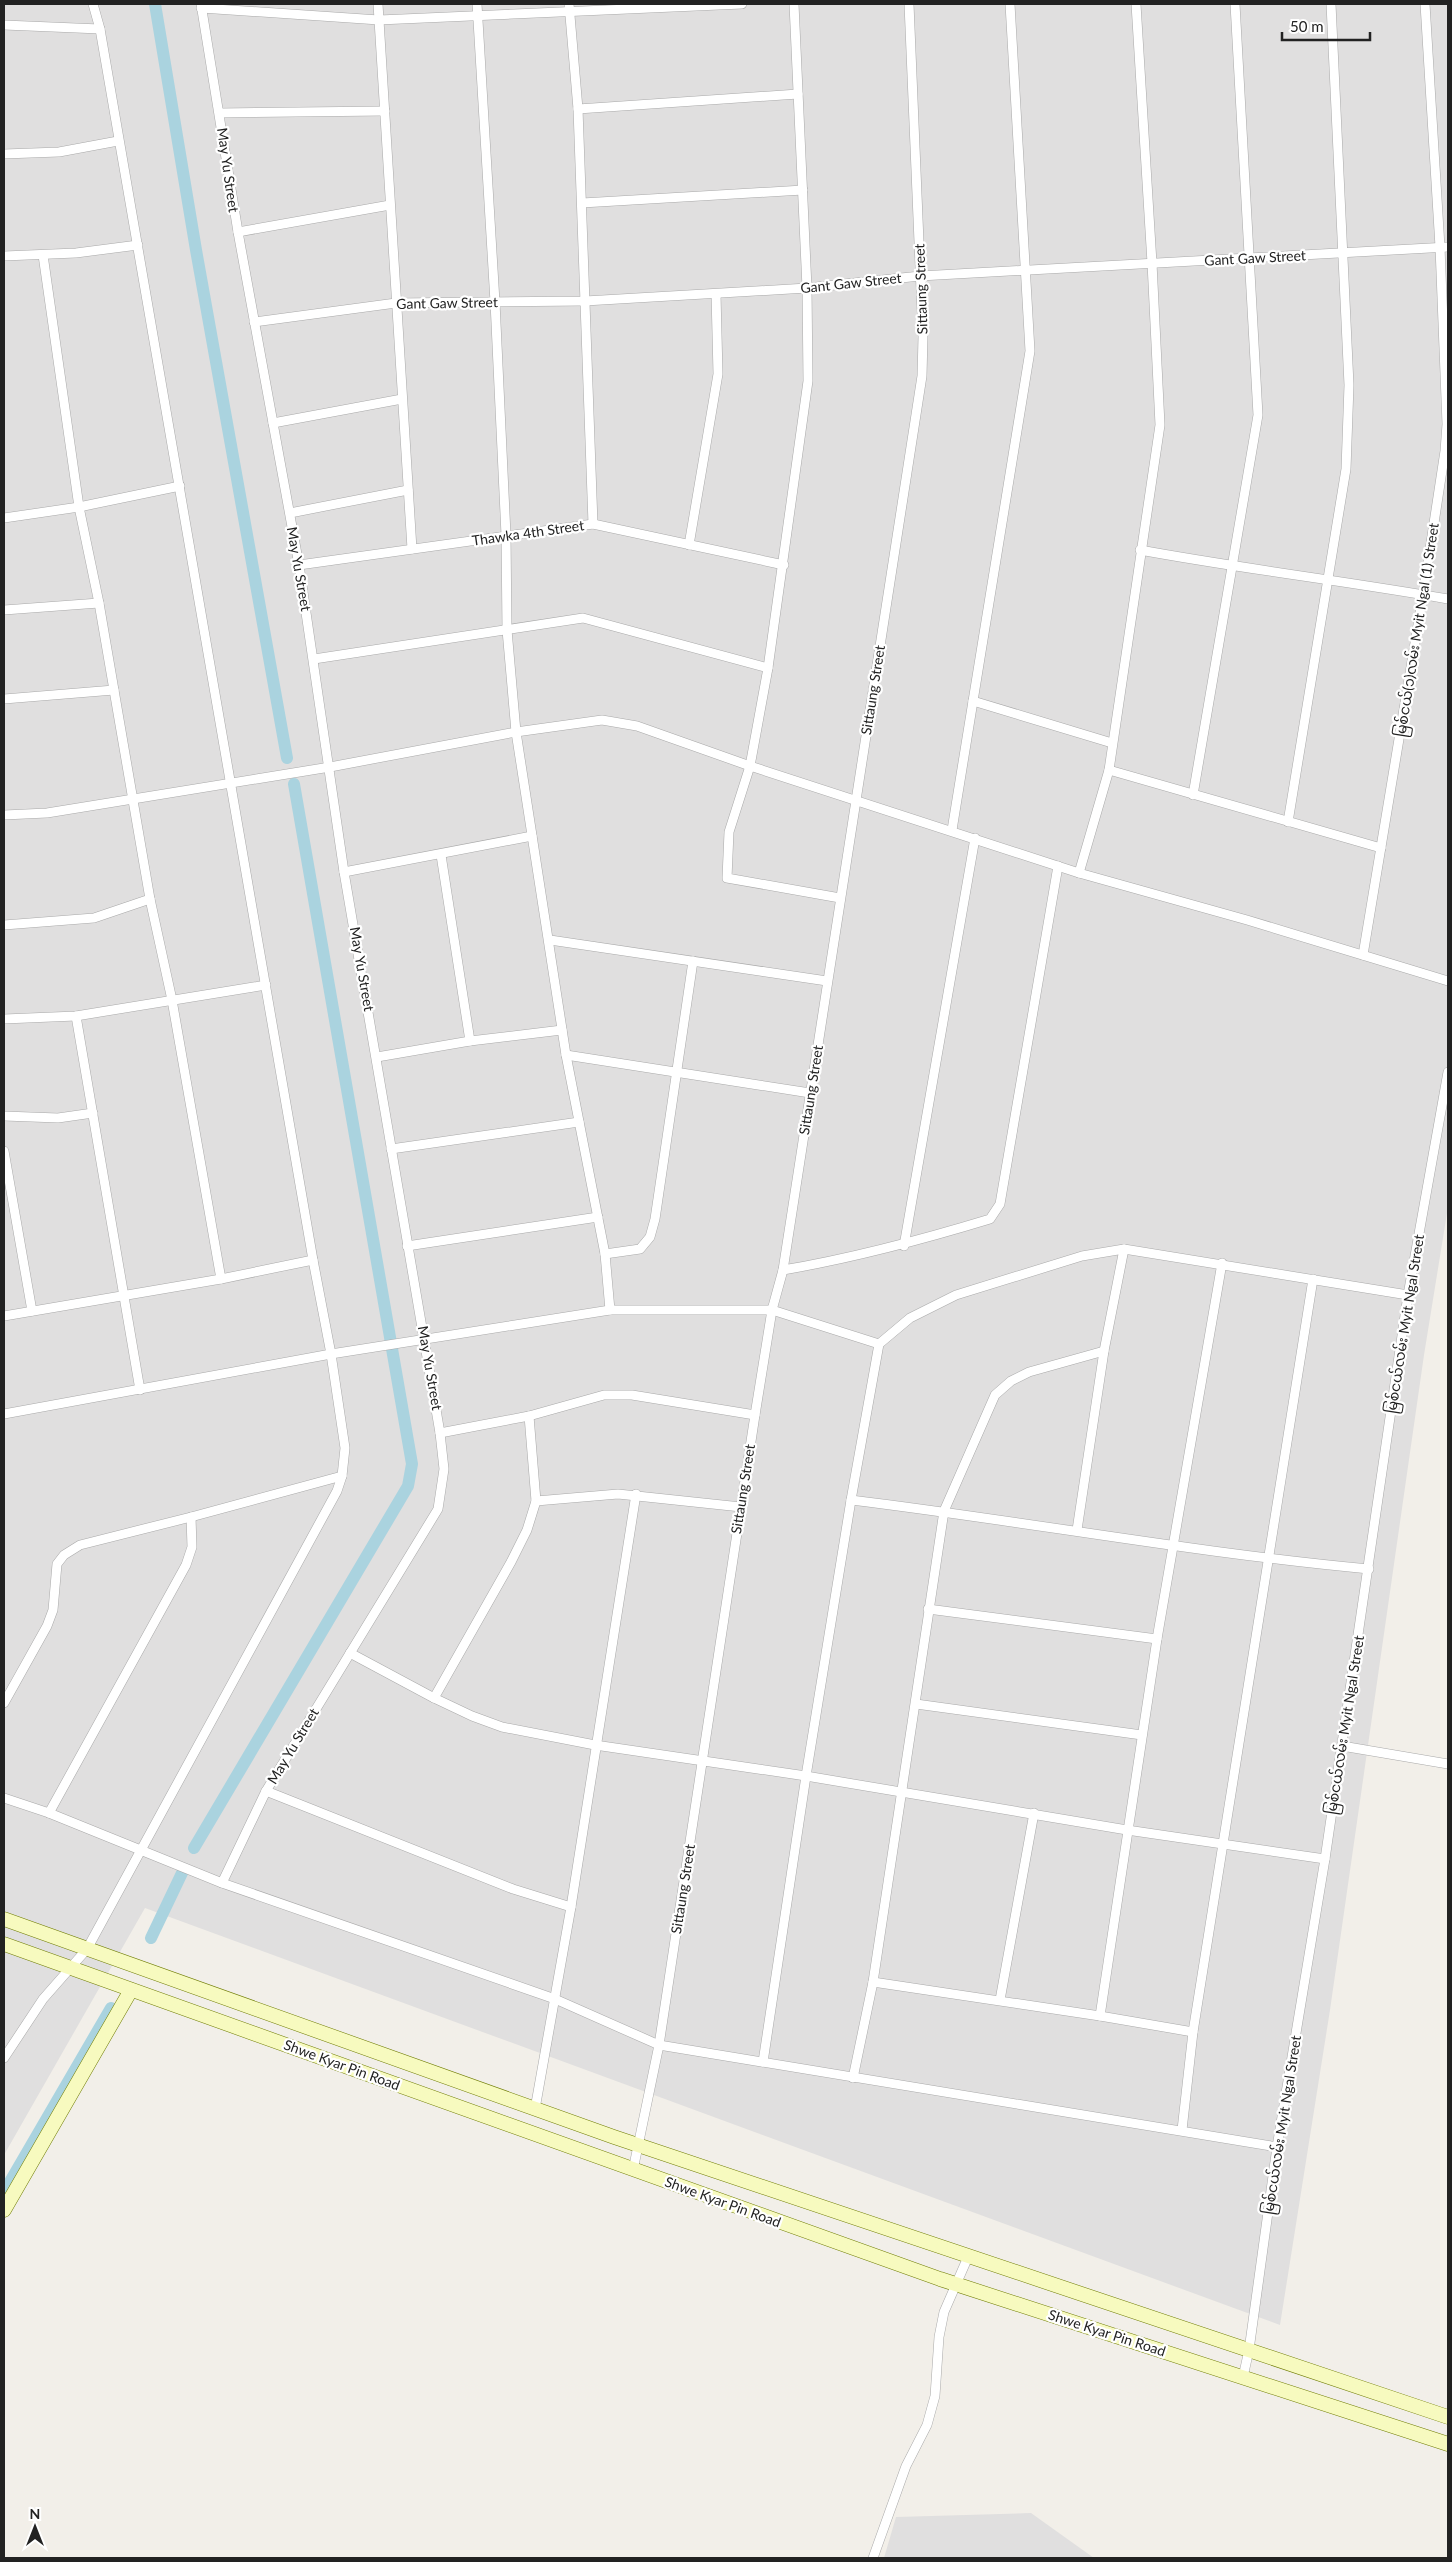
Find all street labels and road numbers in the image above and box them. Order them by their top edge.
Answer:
street label: May Yu Street [214,127,243,213]
street label: Sittaung Street [910,243,931,335]
street label: Gant Gaw Street [1204,246,1306,269]
street label: Gant Gaw Street [799,269,902,296]
street label: Gant Gaw Street [396,293,498,312]
street label: Thawka 4th Street [471,516,585,549]
street label: မြစ်ငယ်(၁)လမ်း Myit Ngal (1) Street [1390,522,1446,739]
street label: May Yu Street [284,525,315,612]
street label: Sittaung Street [857,644,888,736]
street label: May Yu Street [347,925,378,1012]
street label: Sittaung Street [795,1044,826,1136]
street label: မြစ်ငယ်လမ်း Myit Ngal Street [1381,1233,1431,1415]
street label: May Yu Street [415,1324,446,1411]
street label: Sittaung Street [727,1443,758,1535]
street label: မြစ်ငယ်လမ်း Myit Ngal Street [1321,1634,1371,1816]
street label: May Yu Street [263,1705,322,1787]
street label: Sittaung Street [667,1843,698,1935]
street label: မြစ်ငယ်လမ်း Myit Ngal Street [1258,2034,1308,2216]
street label: Shwe Kyar Pin Road [282,2036,403,2093]
street label: Shwe Kyar Pin Road [663,2173,784,2230]
street label: Shwe Kyar Pin Road [1046,2306,1168,2360]

